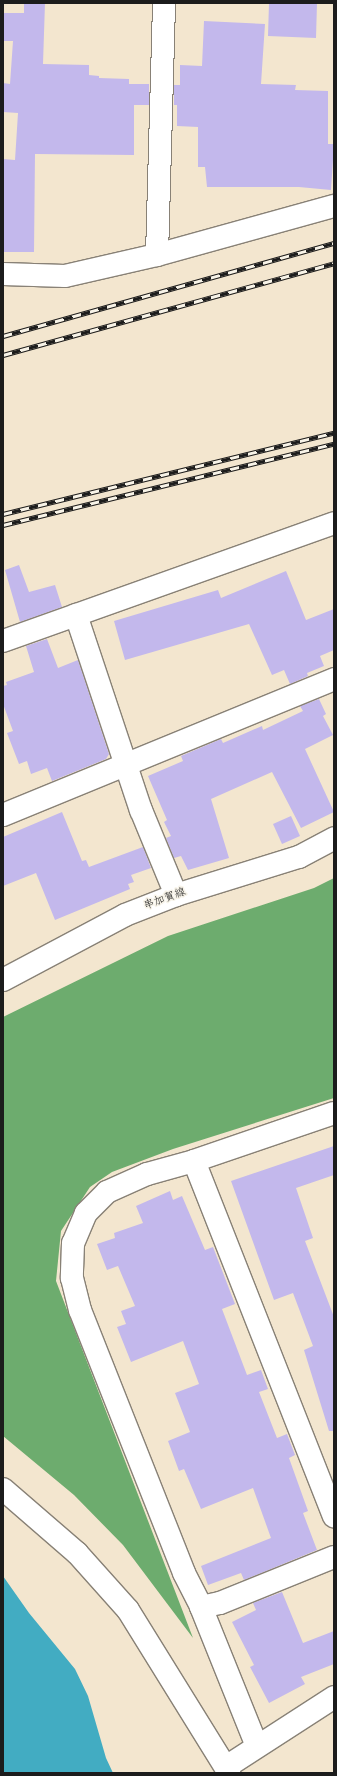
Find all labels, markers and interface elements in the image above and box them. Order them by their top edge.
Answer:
street label: 串加賀線 [142,886,188,914]

